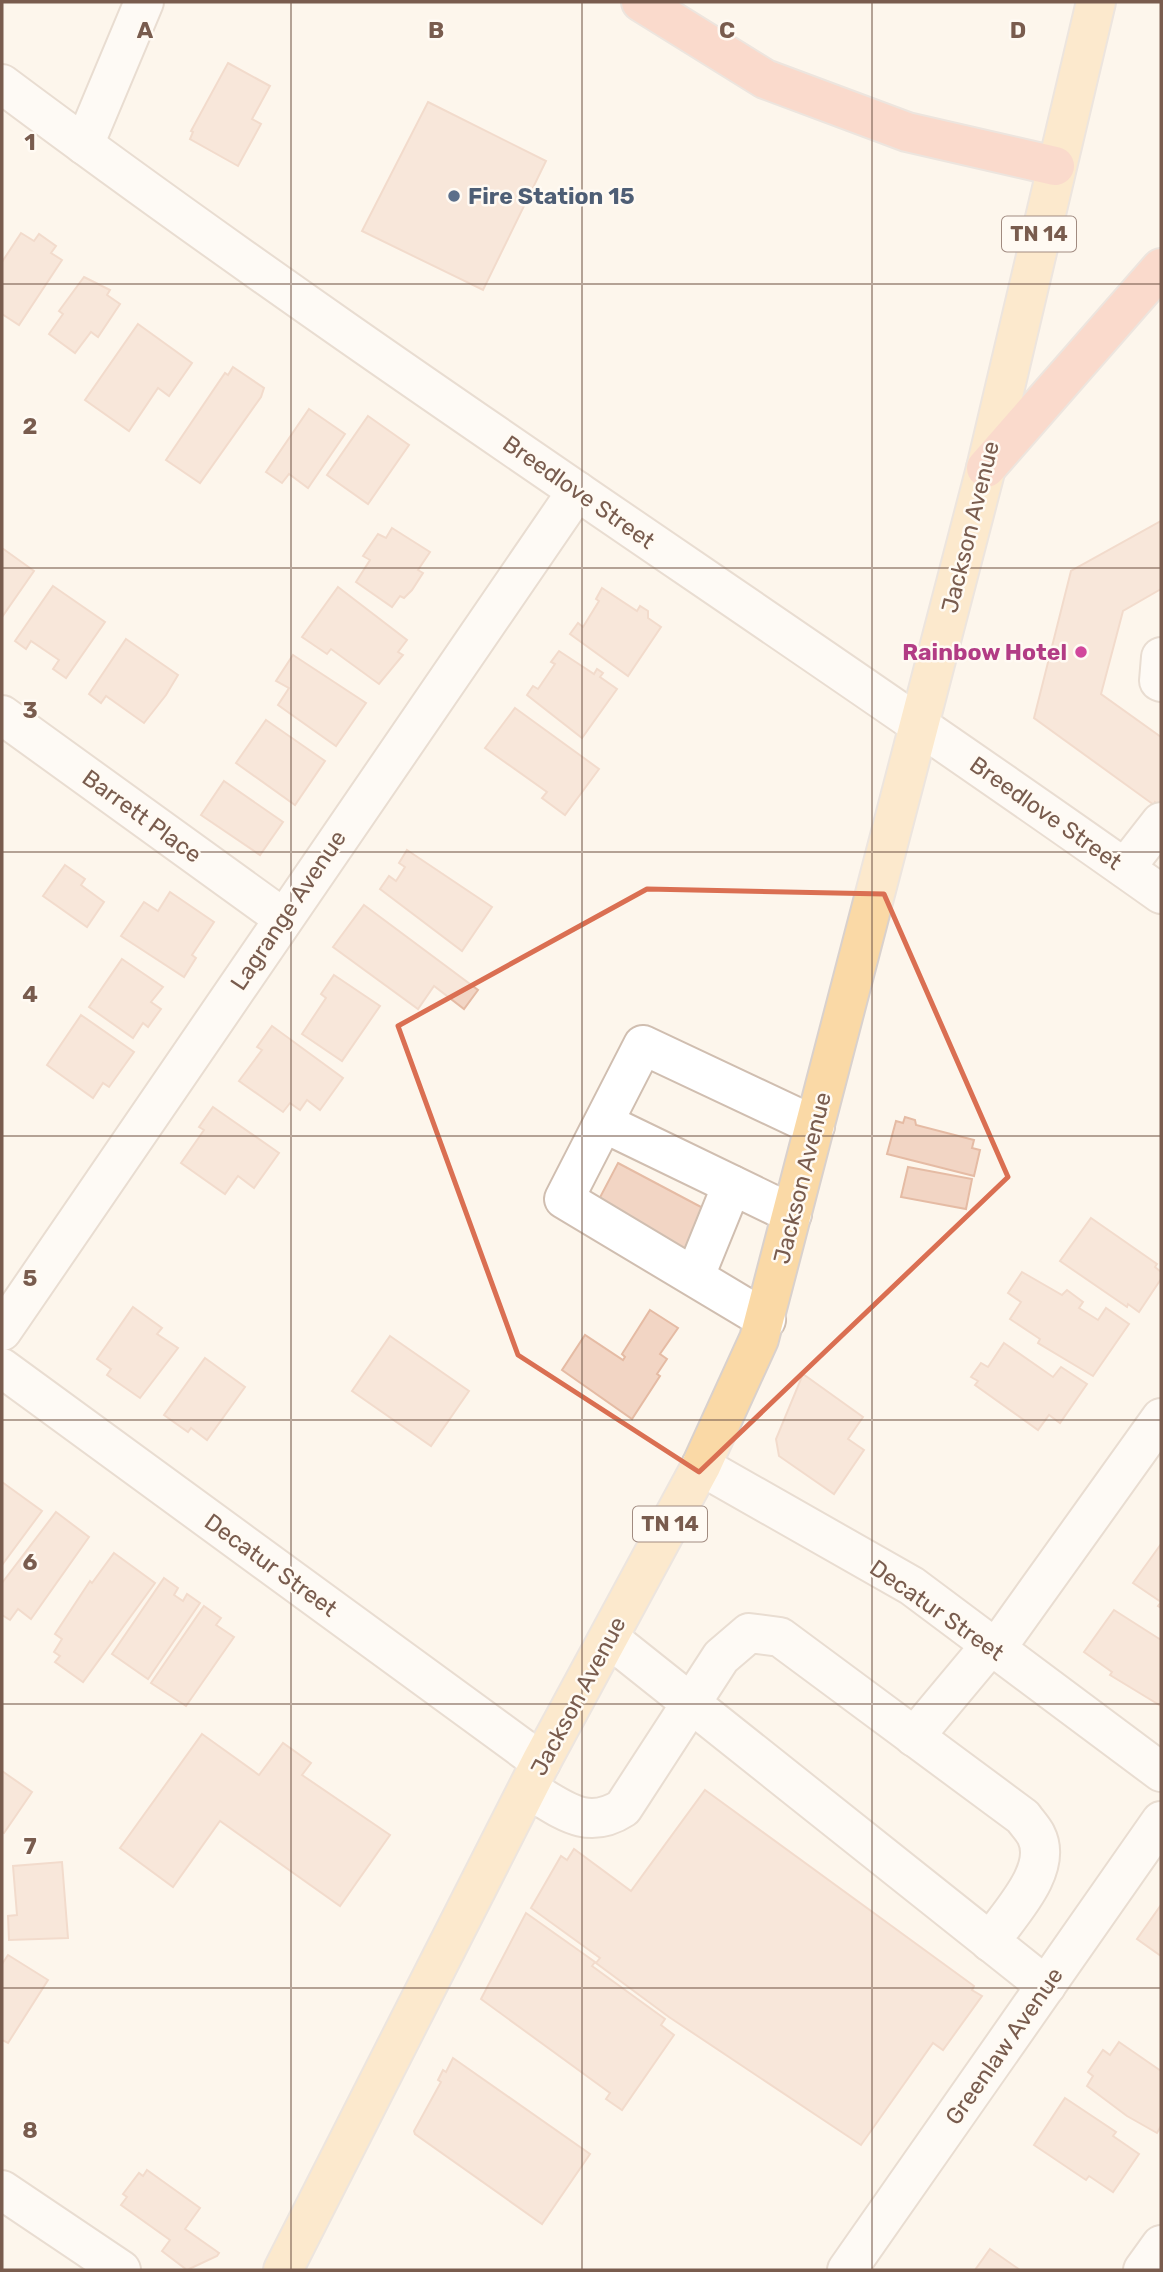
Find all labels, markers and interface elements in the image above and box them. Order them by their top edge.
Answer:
text: A [137,16,154,44]
text: B [428,16,444,44]
text: C [719,16,735,44]
text: D [1010,16,1026,44]
text: 1 [24,128,36,156]
place label: Fire Station 15 [468,182,635,210]
marker: Fire Station 15 [446,188,462,204]
road number: TN 14 [1002,216,1076,252]
text: 2 [23,412,37,440]
street label: Breedlove Street [498,429,660,555]
street label: Jackson Avenue [935,438,1005,616]
place label: Rainbow Hotel [902,638,1067,666]
marker: Rainbow Hotel [1073,644,1089,660]
text: 3 [22,696,38,724]
street label: Breedlove Street [965,750,1127,876]
street label: Barrett Place [77,763,207,869]
street label: Lagrange Avenue [224,825,352,995]
text: 4 [22,980,38,1008]
street label: Jackson Avenue [767,1089,837,1267]
text: 5 [23,1264,38,1292]
road number: TN 14 [633,1506,707,1542]
street label: Decatur Street [199,1507,343,1623]
text: 6 [23,1548,38,1576]
street label: Decatur Street [865,1553,1009,1667]
street label: Jackson Avenue [524,1612,632,1780]
text: 7 [23,1832,37,1860]
street label: Greenlaw Avenue [939,1962,1069,2130]
text: 8 [22,2116,38,2144]

